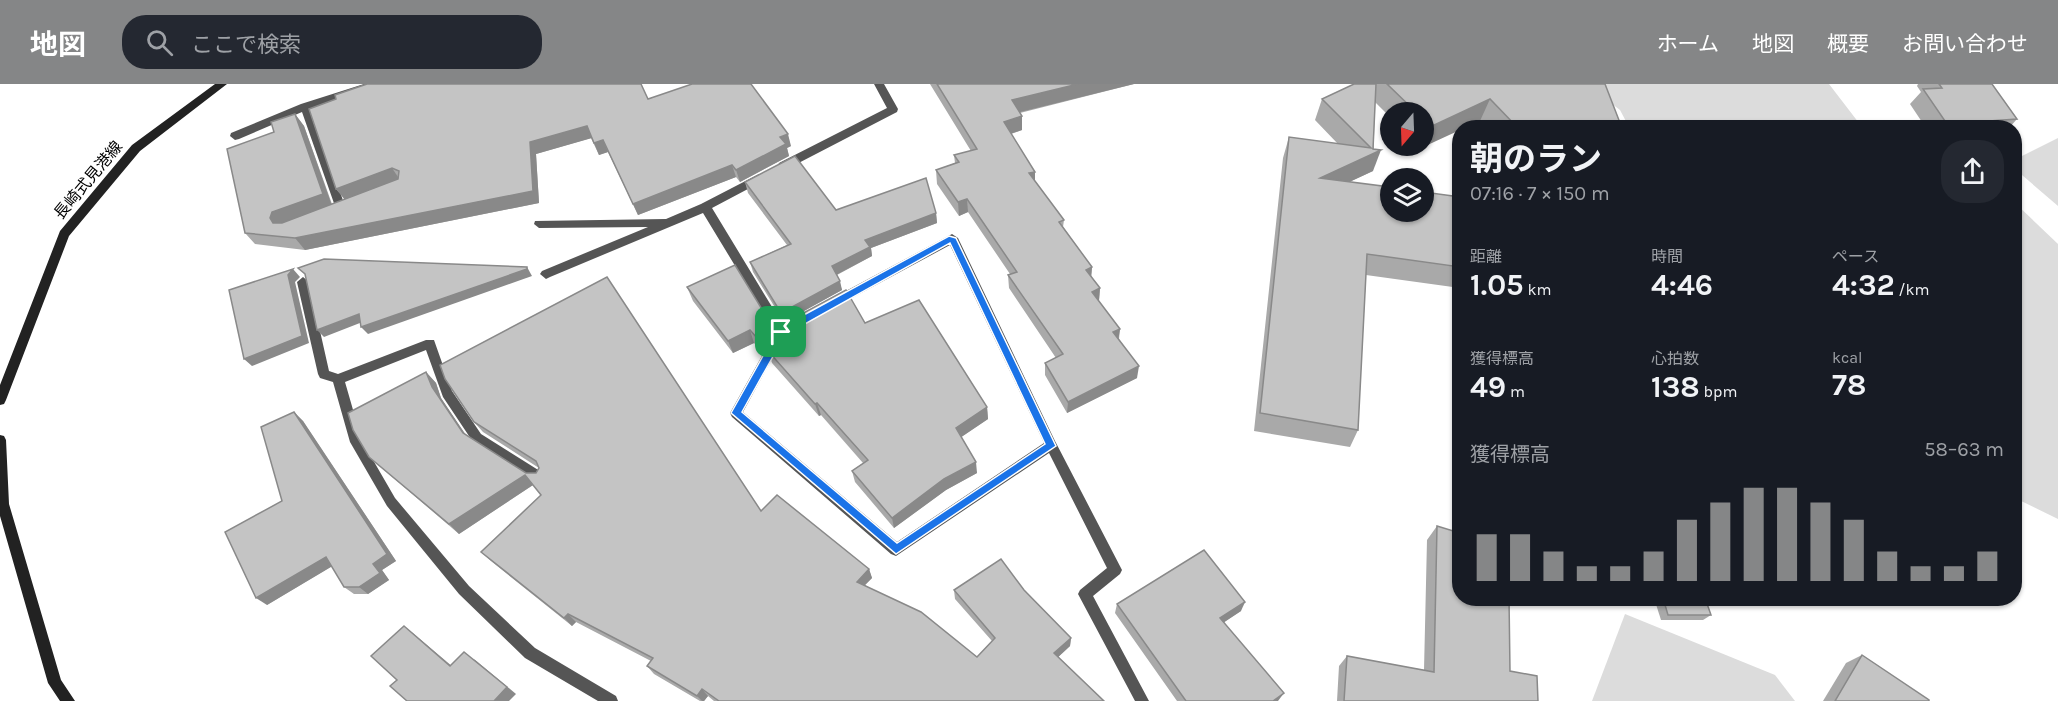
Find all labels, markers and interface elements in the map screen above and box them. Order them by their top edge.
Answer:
search box [122,15,542,69]
icon: search [143,26,176,59]
text: 地図 [30,28,86,61]
text: ここで検索 [191,32,301,58]
text: ホーム [1657,32,1719,56]
text: 地図 [1752,32,1794,56]
text: 概要 [1827,32,1869,56]
text: お問い合わせ [1902,32,2028,56]
north arrow [1380,102,1434,156]
map controls [1380,102,1434,222]
street label: 長崎式見港線 [50,137,126,223]
text: 朝のラン [1470,140,1602,178]
button: share [1941,140,2004,203]
button: layers [1380,168,1434,222]
text: 07:16 · 7 × 150 m [1470,182,1610,205]
text: 距離 [1470,247,1502,266]
text: 時間 [1651,247,1683,266]
text: ペース [1832,247,1879,266]
text: 1.05 [1470,267,1524,303]
text: 4:46 [1651,267,1713,303]
text: 4:32 [1832,267,1895,303]
text: km [1524,280,1551,299]
text: /km [1895,280,1929,299]
pin [755,306,806,357]
icon: arrive [764,315,797,348]
text: kcal [1832,348,1863,367]
text: 獲得標高 [1470,349,1534,368]
text: 心拍数 [1651,349,1699,368]
text: 78 [1832,367,1866,403]
text: 49 [1470,369,1506,405]
text: 138 [1651,369,1700,405]
text: m [1506,382,1525,401]
text: bpm [1700,382,1737,401]
text: 58–63 m [1924,438,2004,461]
text: 獲得標高 [1470,443,1550,466]

